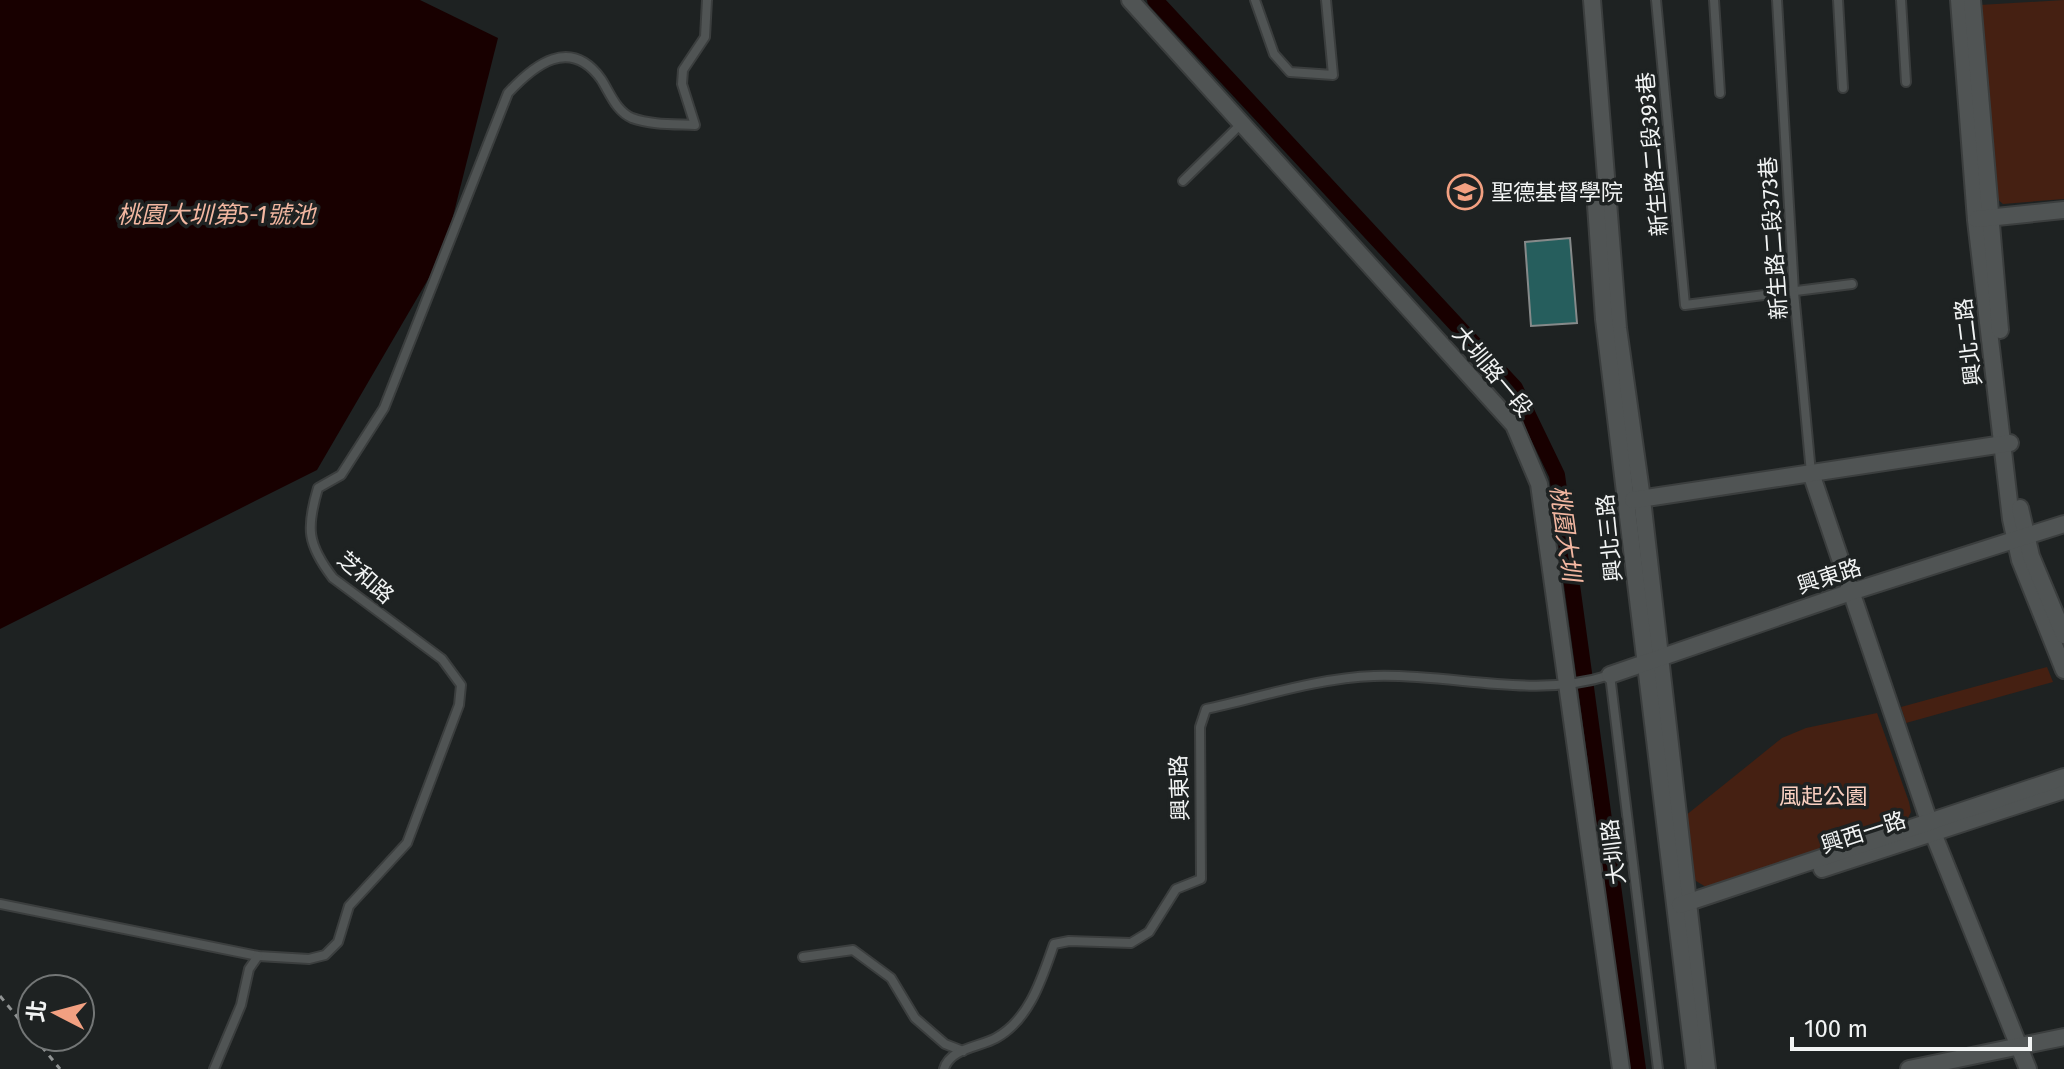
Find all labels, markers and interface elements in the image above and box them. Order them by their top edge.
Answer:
street label: 新生路二段393巷 [1632,71,1673,237]
street label: 新生路二段373巷 [1754,156,1793,320]
school or university icon: 聖德基督學院 [1446,173,1484,211]
place label: 聖德基督學院 [1491,179,1623,206]
water label: 桃園大圳第5-1號池 [117,201,318,229]
street label: 興北二路 [1950,297,1987,387]
street label: 大圳路一段 [1447,321,1538,422]
water label: 桃園大圳 [1544,484,1586,585]
street label: 興北三路 [1591,493,1628,583]
street label: 芝和路 [332,546,399,609]
street label: 興東路 [1794,553,1865,600]
street label: 興東路 [1165,755,1194,821]
park label: 風起公園 [1779,783,1867,810]
street label: 興西一路 [1817,806,1909,859]
street label: 大圳路 [1596,818,1631,886]
north arrow [16,973,96,1053]
text: 北 [22,999,51,1023]
scale bar [1792,1001,2030,1051]
text: 100 m [1804,1015,1868,1043]

